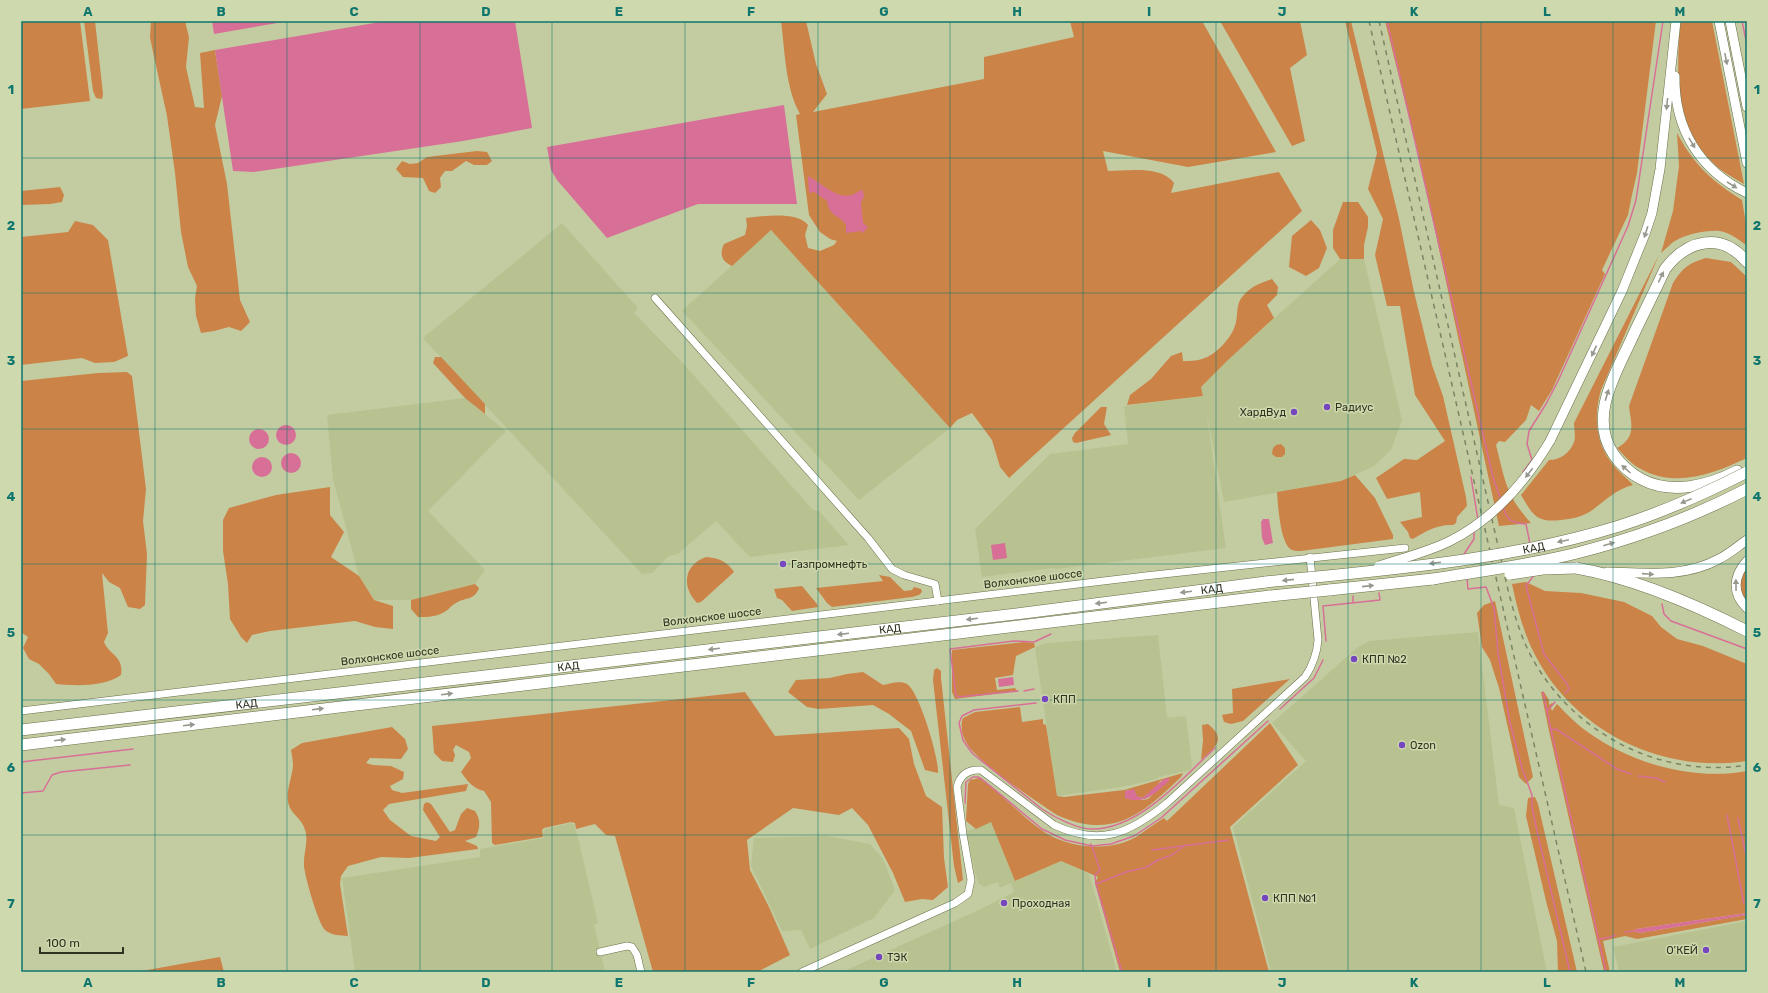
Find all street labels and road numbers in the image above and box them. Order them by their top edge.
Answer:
street label: КАД [1522,539,1546,556]
street label: Волхонское шоссе [983,567,1083,591]
street label: КАД [1200,581,1224,597]
street label: Волхонское шоссе [662,605,762,629]
street label: КАД [878,621,902,636]
street label: Волхонское шоссе [340,644,440,668]
street label: КАД [557,658,580,674]
street label: КАД [235,696,258,711]

